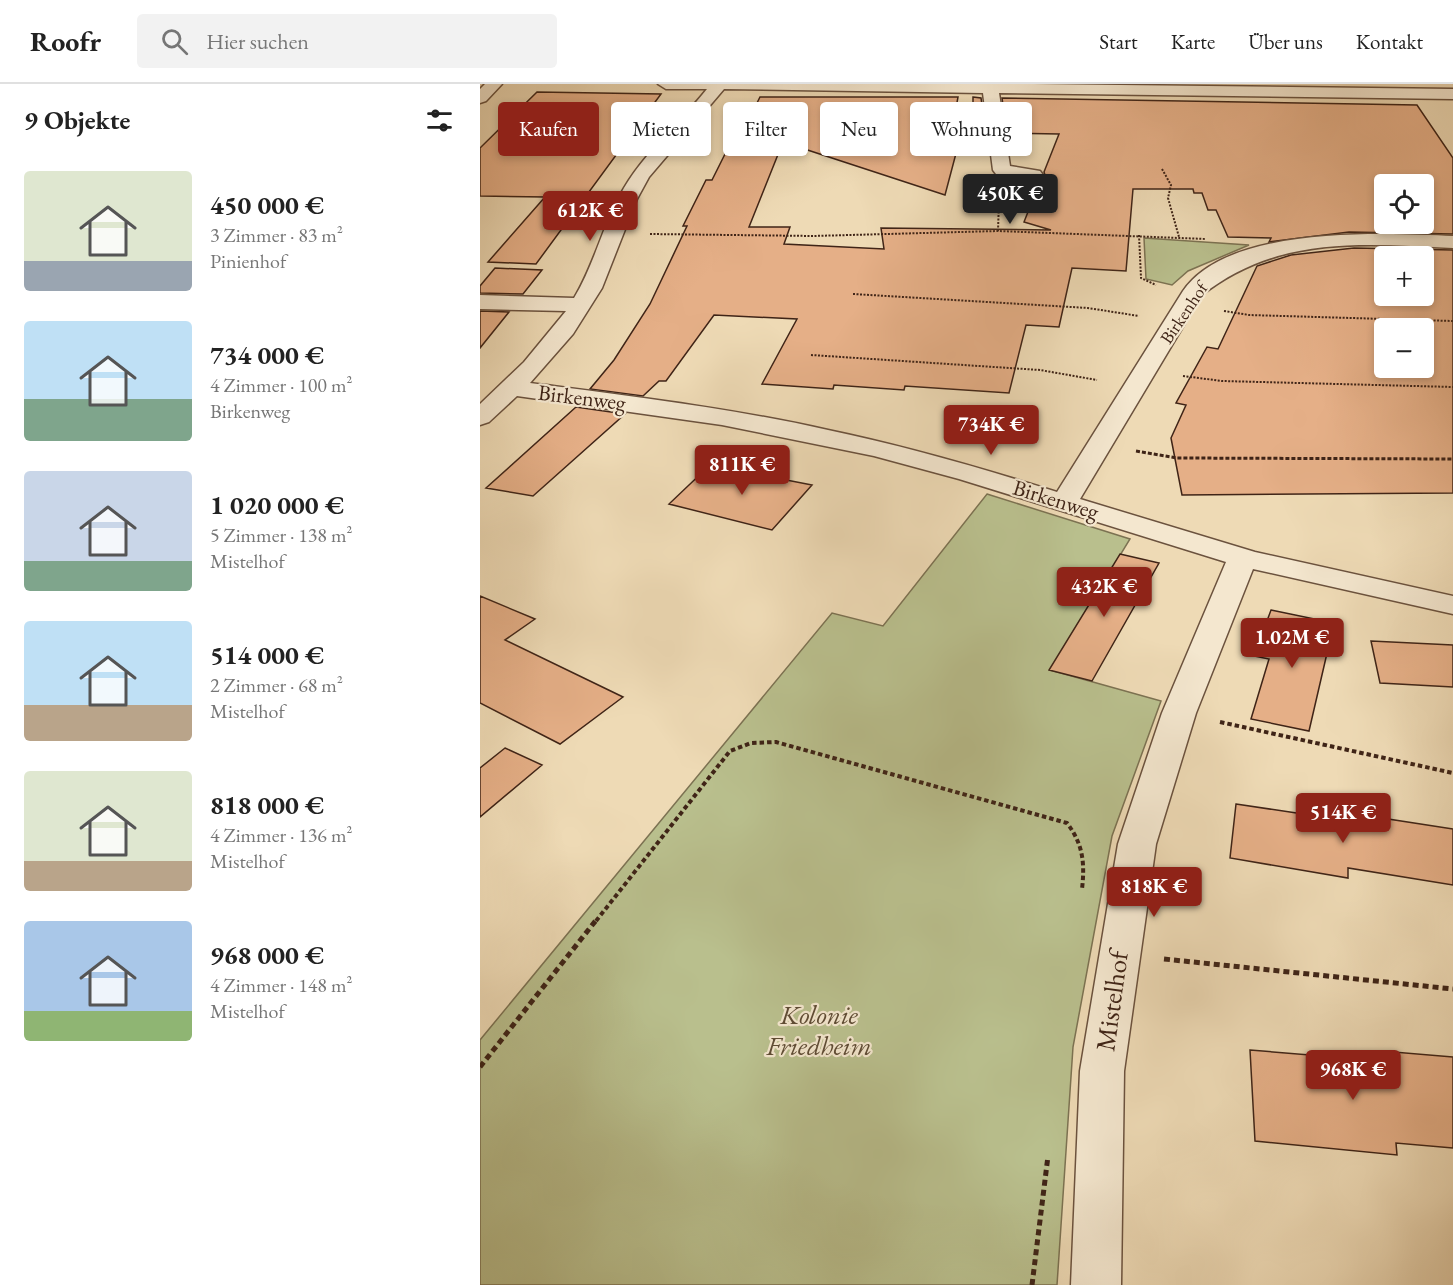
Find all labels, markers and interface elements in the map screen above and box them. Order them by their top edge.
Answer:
search box [137,14,557,68]
text: Roofr [30,23,101,59]
icon: search [158,25,191,58]
text: Hier suchen [206,27,309,56]
text: Start [1099,28,1138,55]
text: Karte [1171,28,1215,55]
text: Über uns [1248,28,1323,55]
text: Kontakt [1356,28,1423,55]
chip: Kaufen [498,102,599,156]
chip: Mieten [611,102,711,156]
chip: Filter [723,102,808,156]
chip: Neu [820,102,898,156]
chip: Wohnung [910,102,1032,156]
text: 9 Objekte [24,103,130,137]
icon: filters [423,104,456,137]
pin: 450K € [961,174,1059,225]
map controls [1374,174,1434,378]
button: locate [1374,174,1434,234]
text: 450K € [977,180,1043,206]
text: 450 000 € [210,188,324,222]
pin: 612K € [541,191,639,242]
icon: home [72,195,144,267]
text: 612K € [557,197,623,223]
text: 3 Zimmer · 83 m² [210,222,343,248]
button: + [1374,246,1434,306]
text: Pinienhof [210,248,286,274]
street label: Birkenhof [1155,275,1214,348]
button: − [1374,318,1434,378]
text: 734 000 € [210,338,324,372]
icon: home [72,345,144,417]
text: 4 Zimmer · 100 m² [210,372,353,398]
street label: Birkenweg [536,378,628,417]
text: Birkenweg [210,398,290,424]
pin: 734K € [942,405,1040,456]
text: 734K € [958,411,1024,437]
pin: 811K € [693,445,791,496]
text: 811K € [709,451,775,477]
street label: Birkenweg [1009,473,1103,526]
text: 1 020 000 € [210,488,344,522]
icon: home [72,495,144,567]
text: 5 Zimmer · 138 m² [210,522,353,548]
text: Mistelhof [210,548,285,574]
pin: 432K € [1055,567,1153,618]
text: 432K € [1071,573,1137,599]
pin: 1.02M € [1237,618,1347,669]
text: 1.02M € [1255,624,1329,650]
text: 514 000 € [210,638,324,672]
icon: home [72,645,144,717]
text: 2 Zimmer · 68 m² [210,672,343,698]
text: Mistelhof [210,698,285,724]
text: 818 000 € [210,788,324,822]
pin: 514K € [1294,793,1392,844]
icon: home [72,795,144,867]
text: 514K € [1310,799,1376,825]
text: 4 Zimmer · 136 m² [210,822,353,848]
text: Mistelhof [210,848,285,874]
pin: 818K € [1105,867,1203,918]
text: 818K € [1121,873,1187,899]
text: 968 000 € [210,938,324,972]
icon: home [72,945,144,1017]
street label: Mistelhof [1087,945,1136,1053]
text: 4 Zimmer · 148 m² [210,972,353,998]
park label: Kolonie Friedheim [765,997,872,1063]
text: Mistelhof [210,998,285,1024]
pin: 968K € [1304,1050,1402,1101]
text: 968K € [1320,1056,1386,1082]

